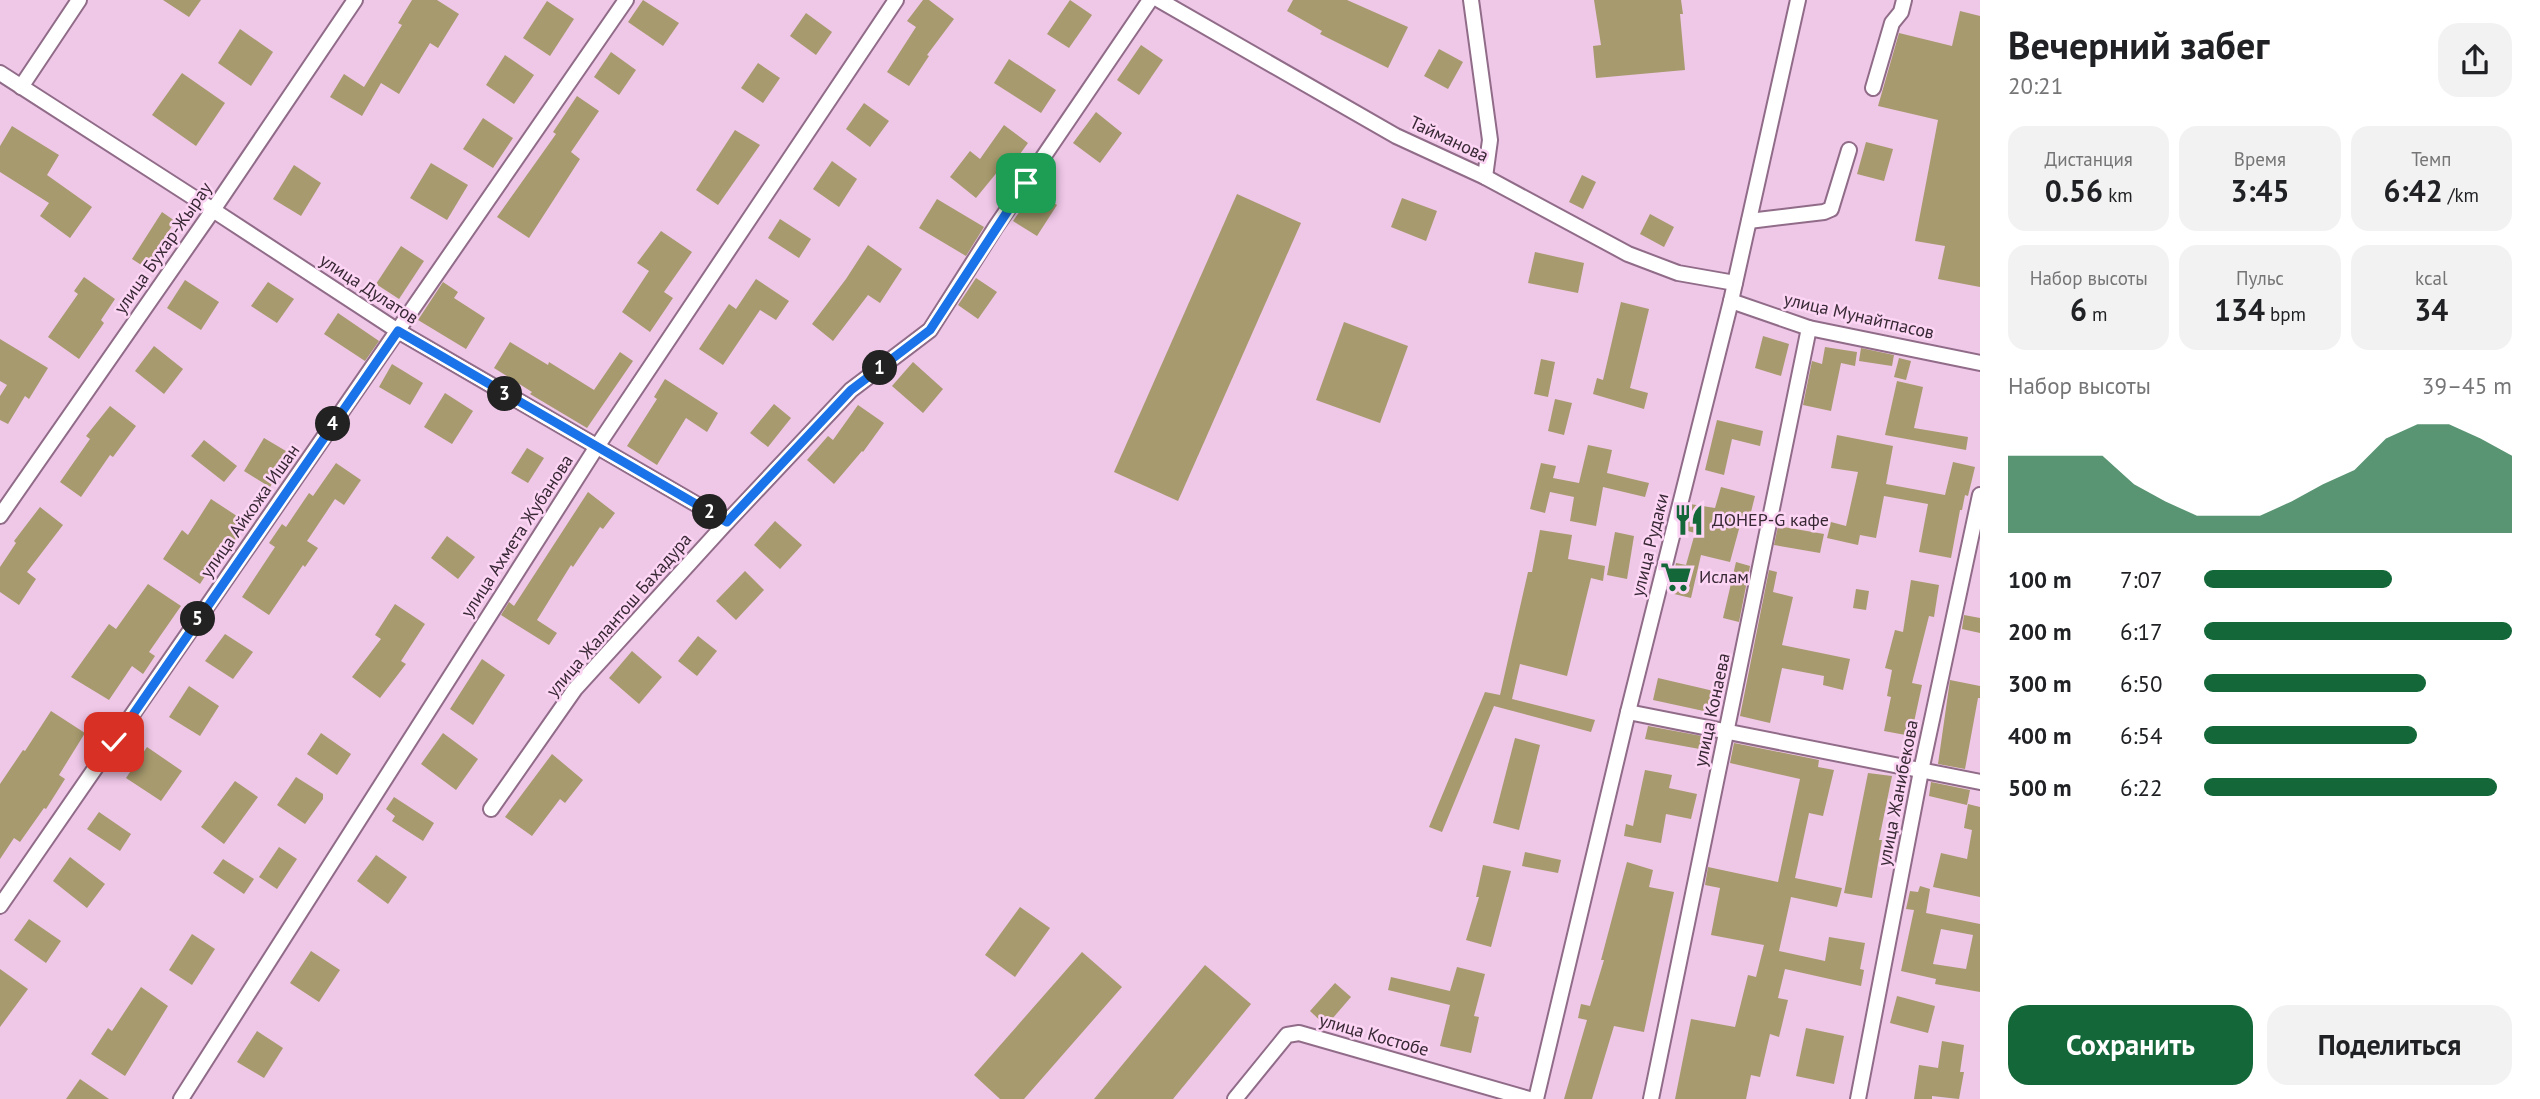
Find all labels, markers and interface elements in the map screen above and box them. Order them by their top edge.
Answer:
text: Вечерний забег [2008,20,2269,69]
button: share [2438,23,2512,97]
text: 20:21 [2008,71,2063,100]
street label: Тайманова [1406,110,1492,167]
text: Дистанция [2044,147,2133,171]
text: Время [2234,147,2286,171]
text: Темп [2411,147,2451,171]
pin [996,153,1056,213]
icon: arrive [1007,164,1045,202]
text: 0.56 [2045,171,2103,210]
text: 3:45 [2230,171,2290,210]
text: 6:42 [2384,171,2443,210]
street label: улица Бухар-Жырау [109,177,217,318]
text: km [2103,183,2133,207]
text: /km [2443,183,2479,207]
street label: улица Дулатов [315,248,423,329]
text: Набор высоты [2030,266,2148,290]
text: Пульс [2236,266,2284,290]
text: kcal [2415,266,2448,290]
street label: улица Мунайтпасов [1782,287,1937,344]
text: 6 [2070,290,2087,329]
text: 134 [2214,290,2265,329]
text: 34 [2414,290,2448,329]
text: m [2087,302,2107,326]
text: bpm [2265,302,2306,326]
pin: 1 [862,350,898,386]
text: 1 [874,355,885,379]
text: Набор высоты [2008,371,2151,400]
text: 39–45 m [2422,371,2512,400]
pin: 3 [488,376,522,412]
text: 3 [499,381,510,405]
pin: 4 [316,406,350,442]
text: 4 [327,411,338,435]
street label: улица Айкожа Ишан [195,439,304,582]
street label: улица Ахмета Жубанова [455,450,578,622]
street label: улица Рудаки [1626,491,1673,599]
pin: 2 [692,494,728,530]
text: 2 [704,499,715,523]
restaurant icon: ДОНЕР-G кафе [1672,503,1706,537]
place label: ДОНЕР-G кафе [1712,508,1829,531]
street label: улица Жалантош Бахадура [541,528,696,702]
supermarket icon: Ислам [1659,560,1693,594]
place label: Ислам [1699,565,1749,588]
text: 100 m [2008,565,2071,594]
text: 7:07 [2120,565,2163,594]
pin: 5 [180,602,216,636]
text: 5 [192,606,203,630]
text: 200 m [2008,617,2071,646]
text: 6:17 [2120,617,2163,646]
street label: улица Конаева [1688,651,1735,769]
text: 300 m [2008,669,2071,698]
text: 6:50 [2120,669,2163,698]
pin [84,712,144,772]
street label: улица Жанибекова [1872,718,1923,868]
text: 400 m [2008,721,2071,750]
text: 6:54 [2120,721,2163,750]
icon: check [95,723,133,761]
text: 500 m [2008,773,2071,802]
text: 6:22 [2120,773,2163,802]
button: Сохранить [2008,1005,2253,1085]
button: Поделиться [2267,1005,2512,1085]
street label: улица Костобе [1317,1008,1432,1061]

